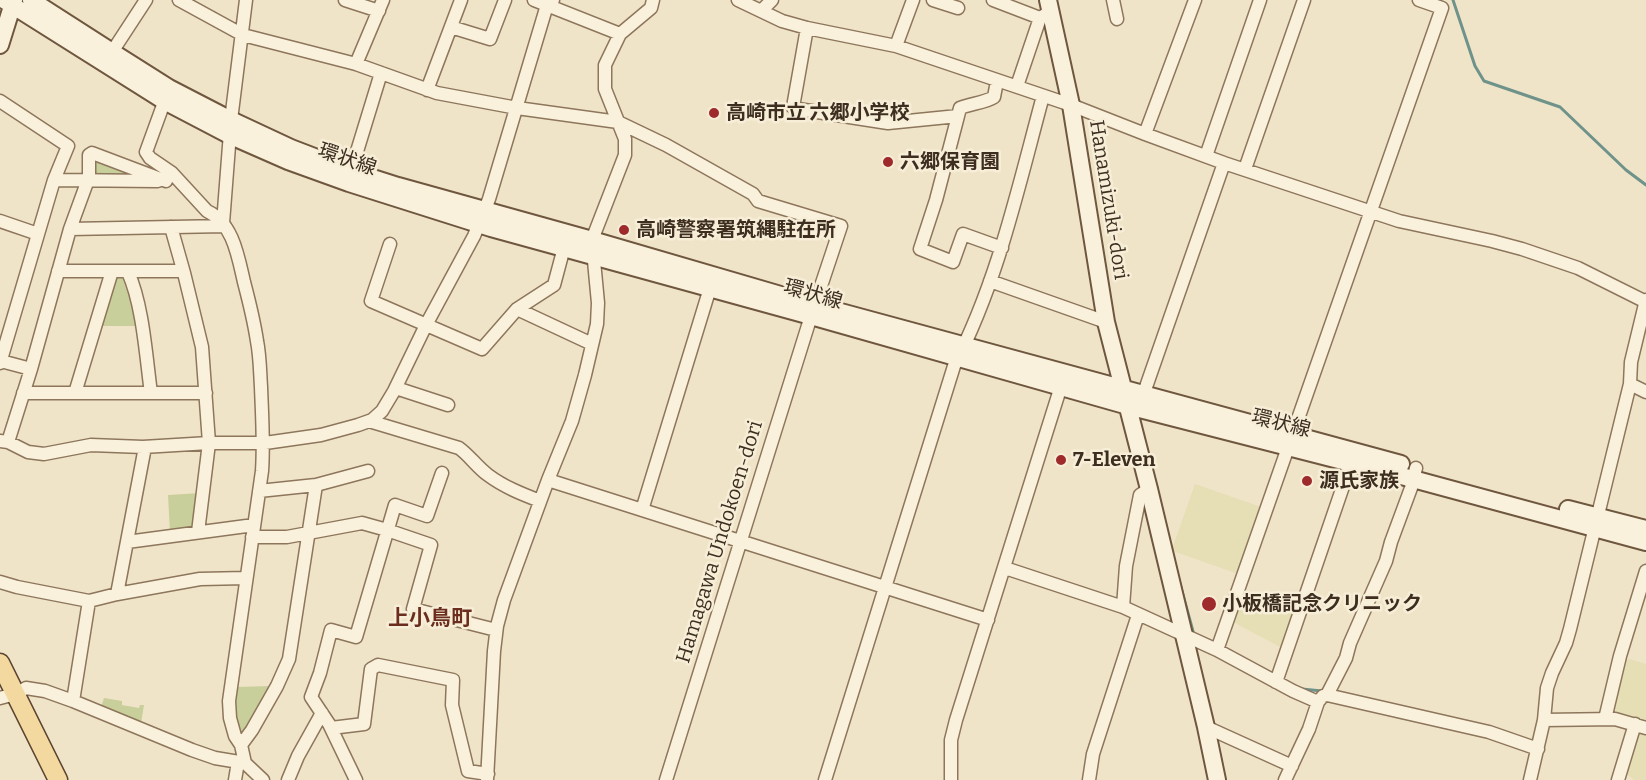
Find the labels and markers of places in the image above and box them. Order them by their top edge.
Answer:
place label: 高崎市立 六郷小学校 [726,101,910,125]
marker: 高崎市立 六郷小学校 [707,106,721,120]
place label: 六郷保育園 [900,150,1000,174]
marker: 六郷保育園 [881,155,895,169]
place label: 高崎警察署筑縄駐在所 [636,218,836,242]
marker: 高崎警察署筑縄駐在所 [617,223,631,237]
place label: 7-Eleven [1073,448,1155,472]
marker: 7-Eleven [1054,453,1068,467]
place label: 源氏家族 [1319,469,1399,493]
marker: 源氏家族 [1300,474,1314,488]
place label: 小板橋記念クリニック [1222,592,1422,616]
marker: 小板橋記念クリニック [1200,595,1218,613]

